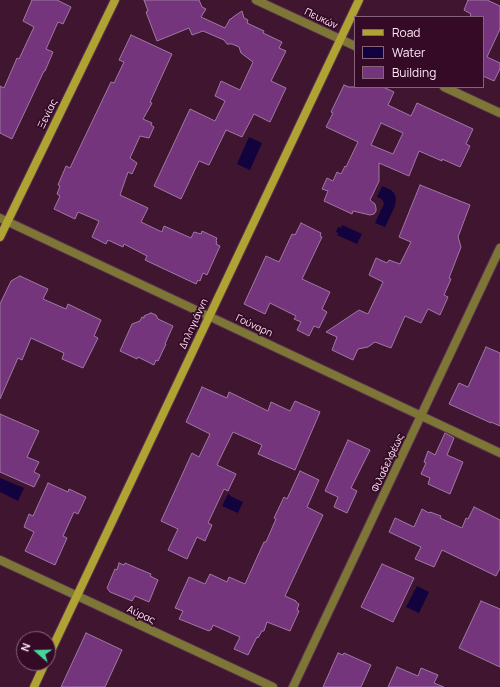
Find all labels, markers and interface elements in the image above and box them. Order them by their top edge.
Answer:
street label: Πευκών [302,6,340,32]
legend [354,16,484,88]
text: Road [392,24,420,41]
text: Water [392,44,425,61]
text: Building [392,64,436,81]
street label: Ξενίας [36,97,60,131]
street label: Δηληγιάννη [177,297,211,351]
street label: Γούναρη [234,312,274,340]
street label: Φιλαδελφέως [369,432,407,494]
street label: Αύρας [125,603,157,627]
north arrow [16,631,56,671]
text: N [17,641,34,653]

